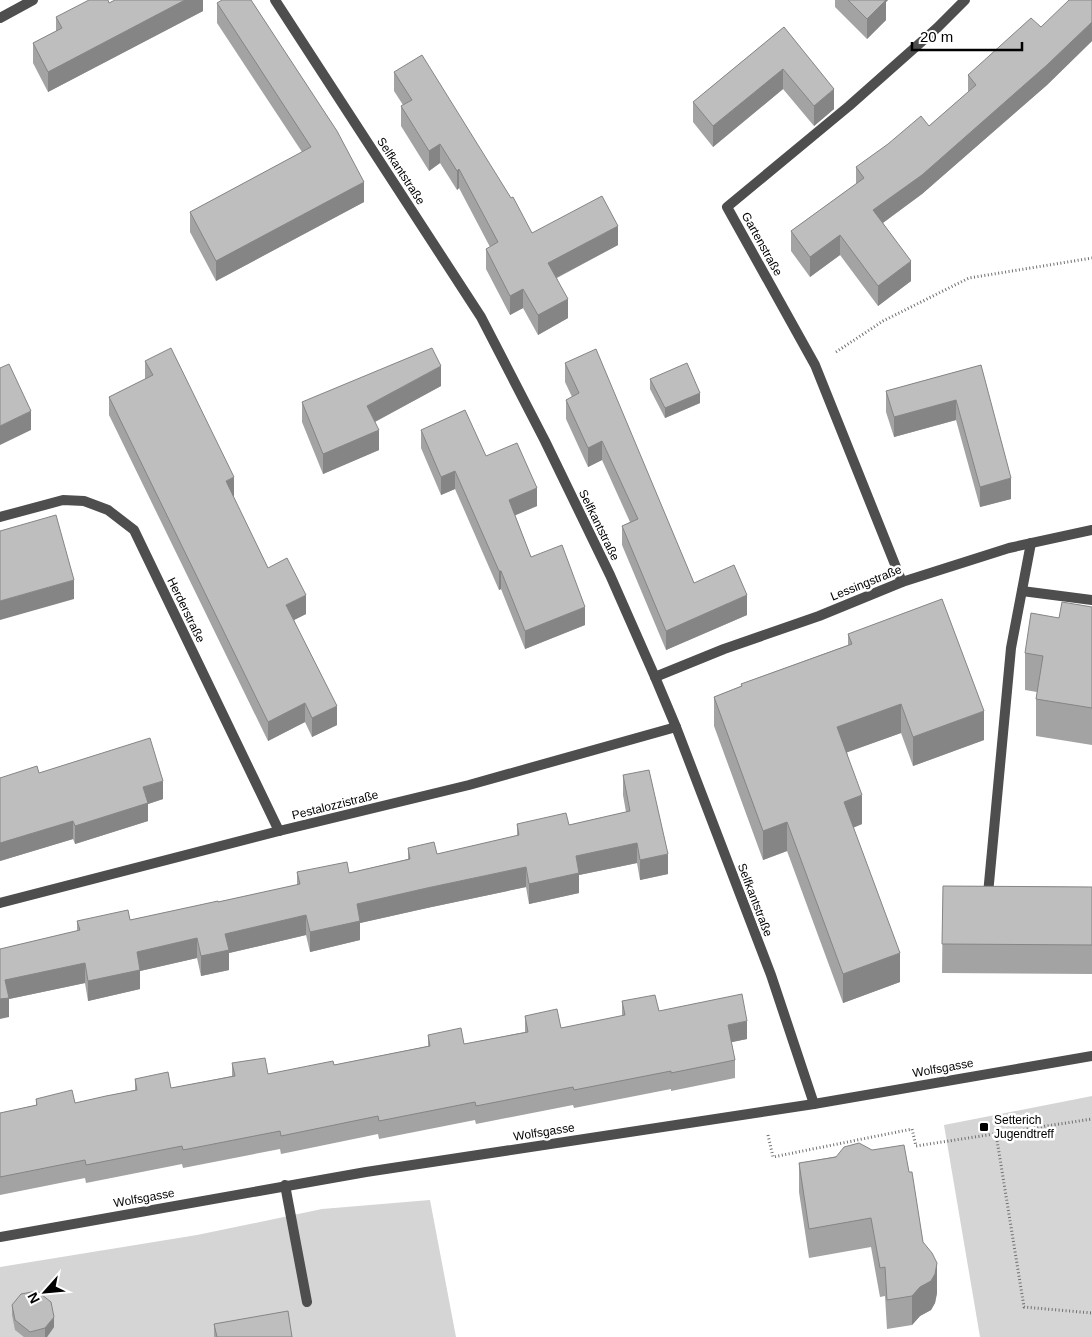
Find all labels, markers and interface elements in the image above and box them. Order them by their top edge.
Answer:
scale bar [912,20,1022,52]
text: 20 m [920,28,953,45]
street label: Selfkantstraße [374,135,428,208]
street label: Gartenstraße [739,210,785,279]
street label: Selfkantstraße [576,487,622,563]
street label: Lessingstraße [828,562,904,604]
street label: Herderstraße [164,575,208,645]
street label: Pestalozzistraße [290,787,380,823]
street label: Selfkantstraße [735,861,776,939]
street label: Wolfsgasse [911,1056,975,1080]
place label: Setterich Jugendtreff [994,1113,1054,1141]
street label: Wolfsgasse [512,1120,576,1144]
marker: Setterich Jugendtreff [978,1121,990,1133]
street label: Wolfsgasse [112,1186,176,1210]
north arrow [20,1267,70,1317]
text: N [24,1290,43,1306]

